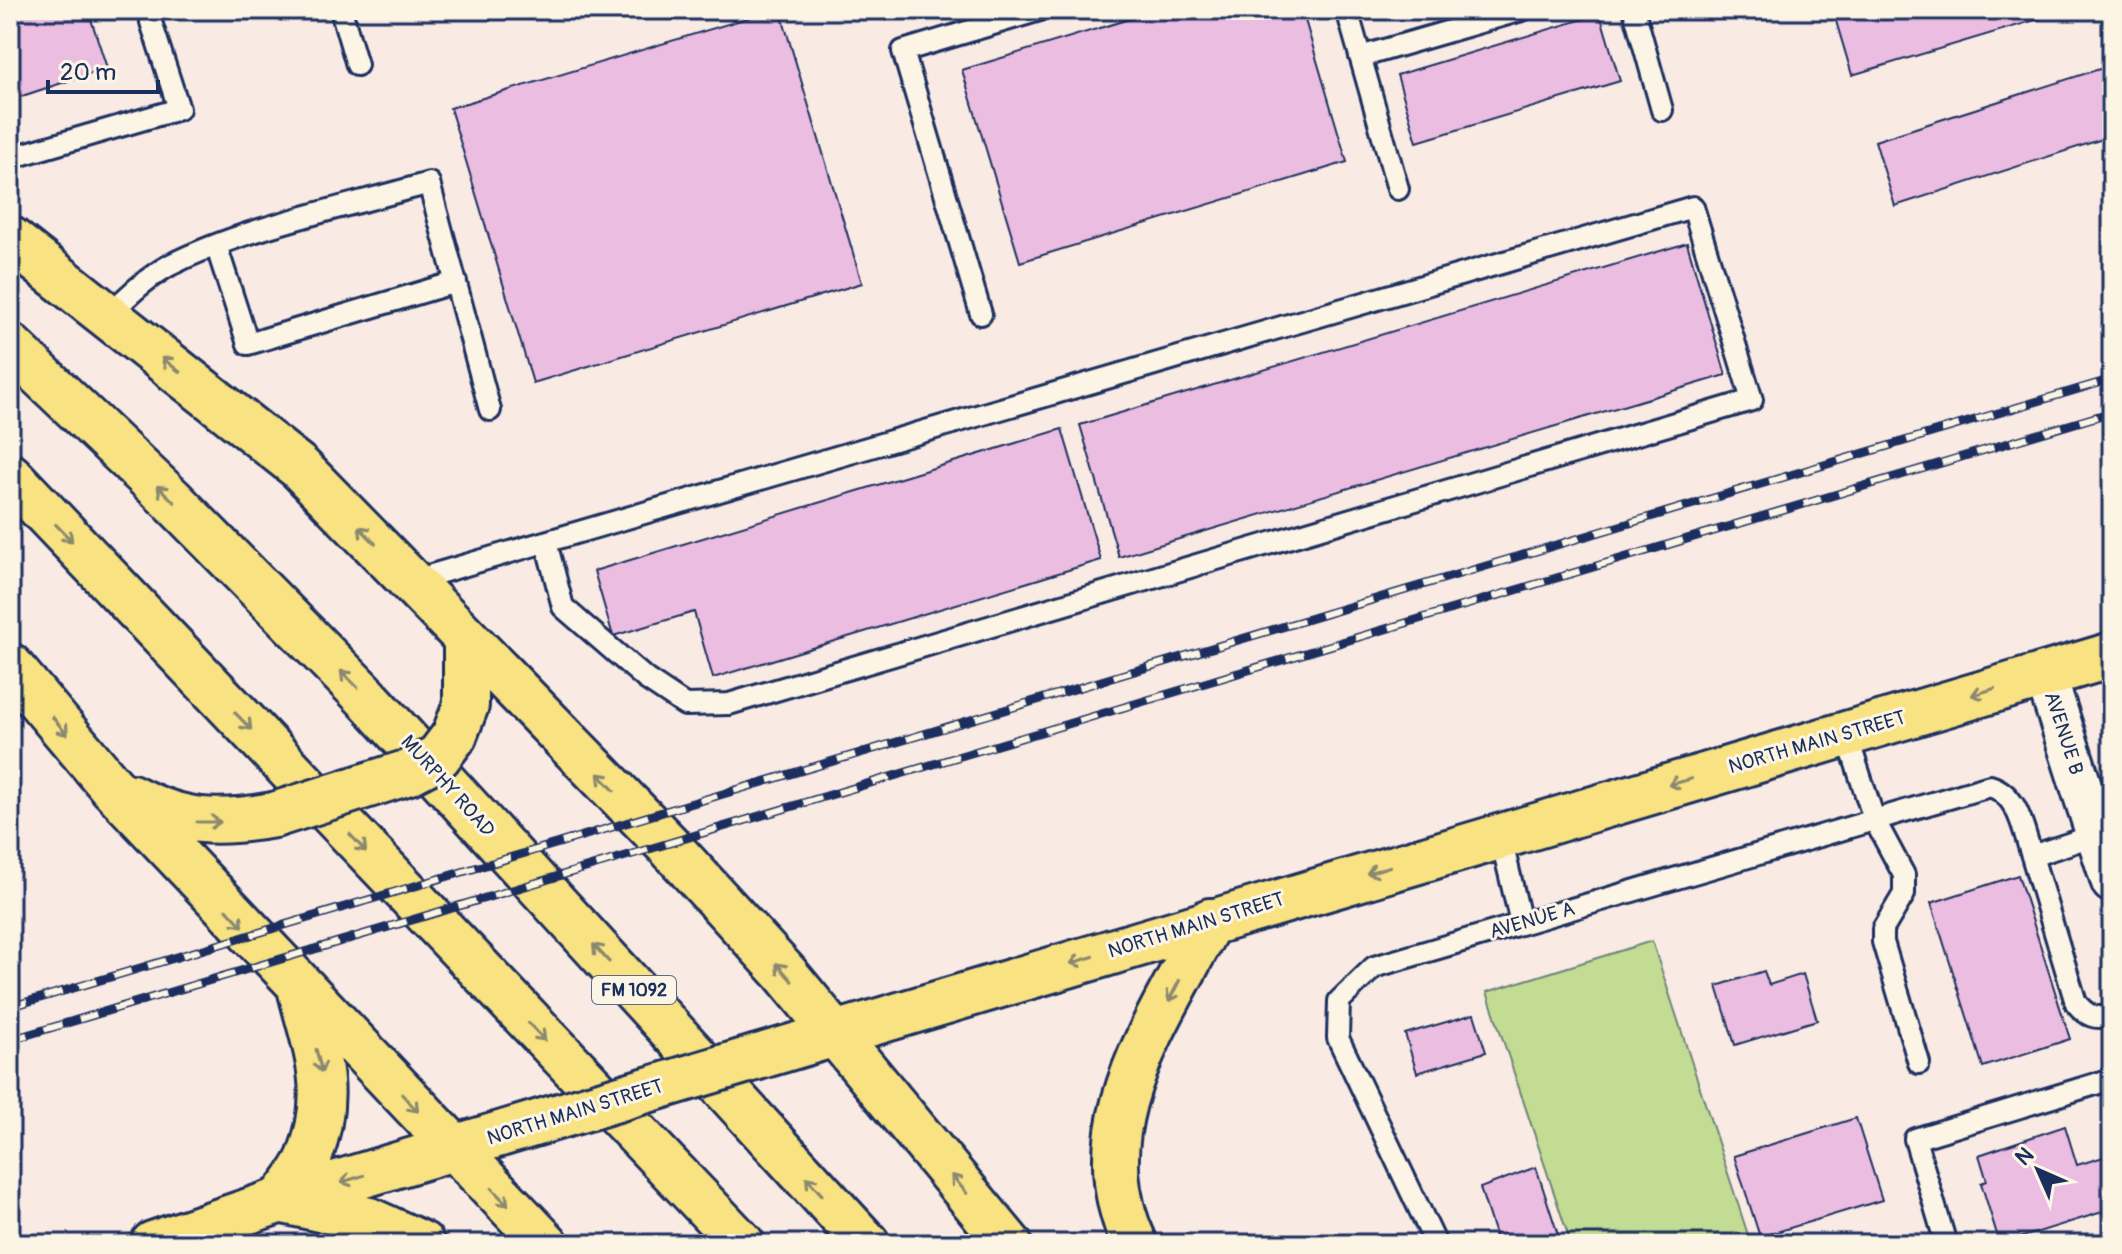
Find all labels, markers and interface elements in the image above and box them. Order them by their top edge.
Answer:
scale bar [48,44,158,94]
text: 20 m [60,58,116,87]
one-way arrow [161,357,182,374]
one-way arrow [156,485,176,504]
one-way arrow [54,522,72,542]
one-way arrow [357,526,377,546]
one-way arrow [340,670,359,689]
one-way arrow [1971,685,1997,700]
street label: AVENUE B [2039,688,2089,778]
street label: NORTH MAIN STREET [1726,705,1908,779]
one-way arrow [233,711,252,731]
one-way arrow [51,715,69,736]
street label: MURPHY ROAD [396,730,500,842]
one-way arrow [597,772,616,792]
one-way arrow [1668,775,1694,790]
one-way arrow [195,814,222,830]
one-way arrow [349,833,368,853]
one-way arrow [1366,864,1391,879]
street label: NORTH MAIN STREET [1105,886,1287,964]
street label: AVENUE A [1486,896,1578,944]
one-way arrow [226,908,245,928]
one-way arrow [592,944,610,964]
one-way arrow [1069,953,1095,968]
one-way arrow [775,963,793,983]
road number: FM 1092 [592,976,676,1004]
one-way arrow [1166,978,1182,1002]
one-way arrow [528,1021,546,1041]
one-way arrow [312,1047,327,1073]
street label: NORTH MAIN STREET [484,1073,666,1151]
one-way arrow [400,1093,418,1113]
north arrow [1998,1130,2078,1210]
text: N [2009,1141,2040,1172]
one-way arrow [339,1172,365,1187]
one-way arrow [950,1174,968,1195]
one-way arrow [805,1177,823,1197]
one-way arrow [490,1187,509,1206]

